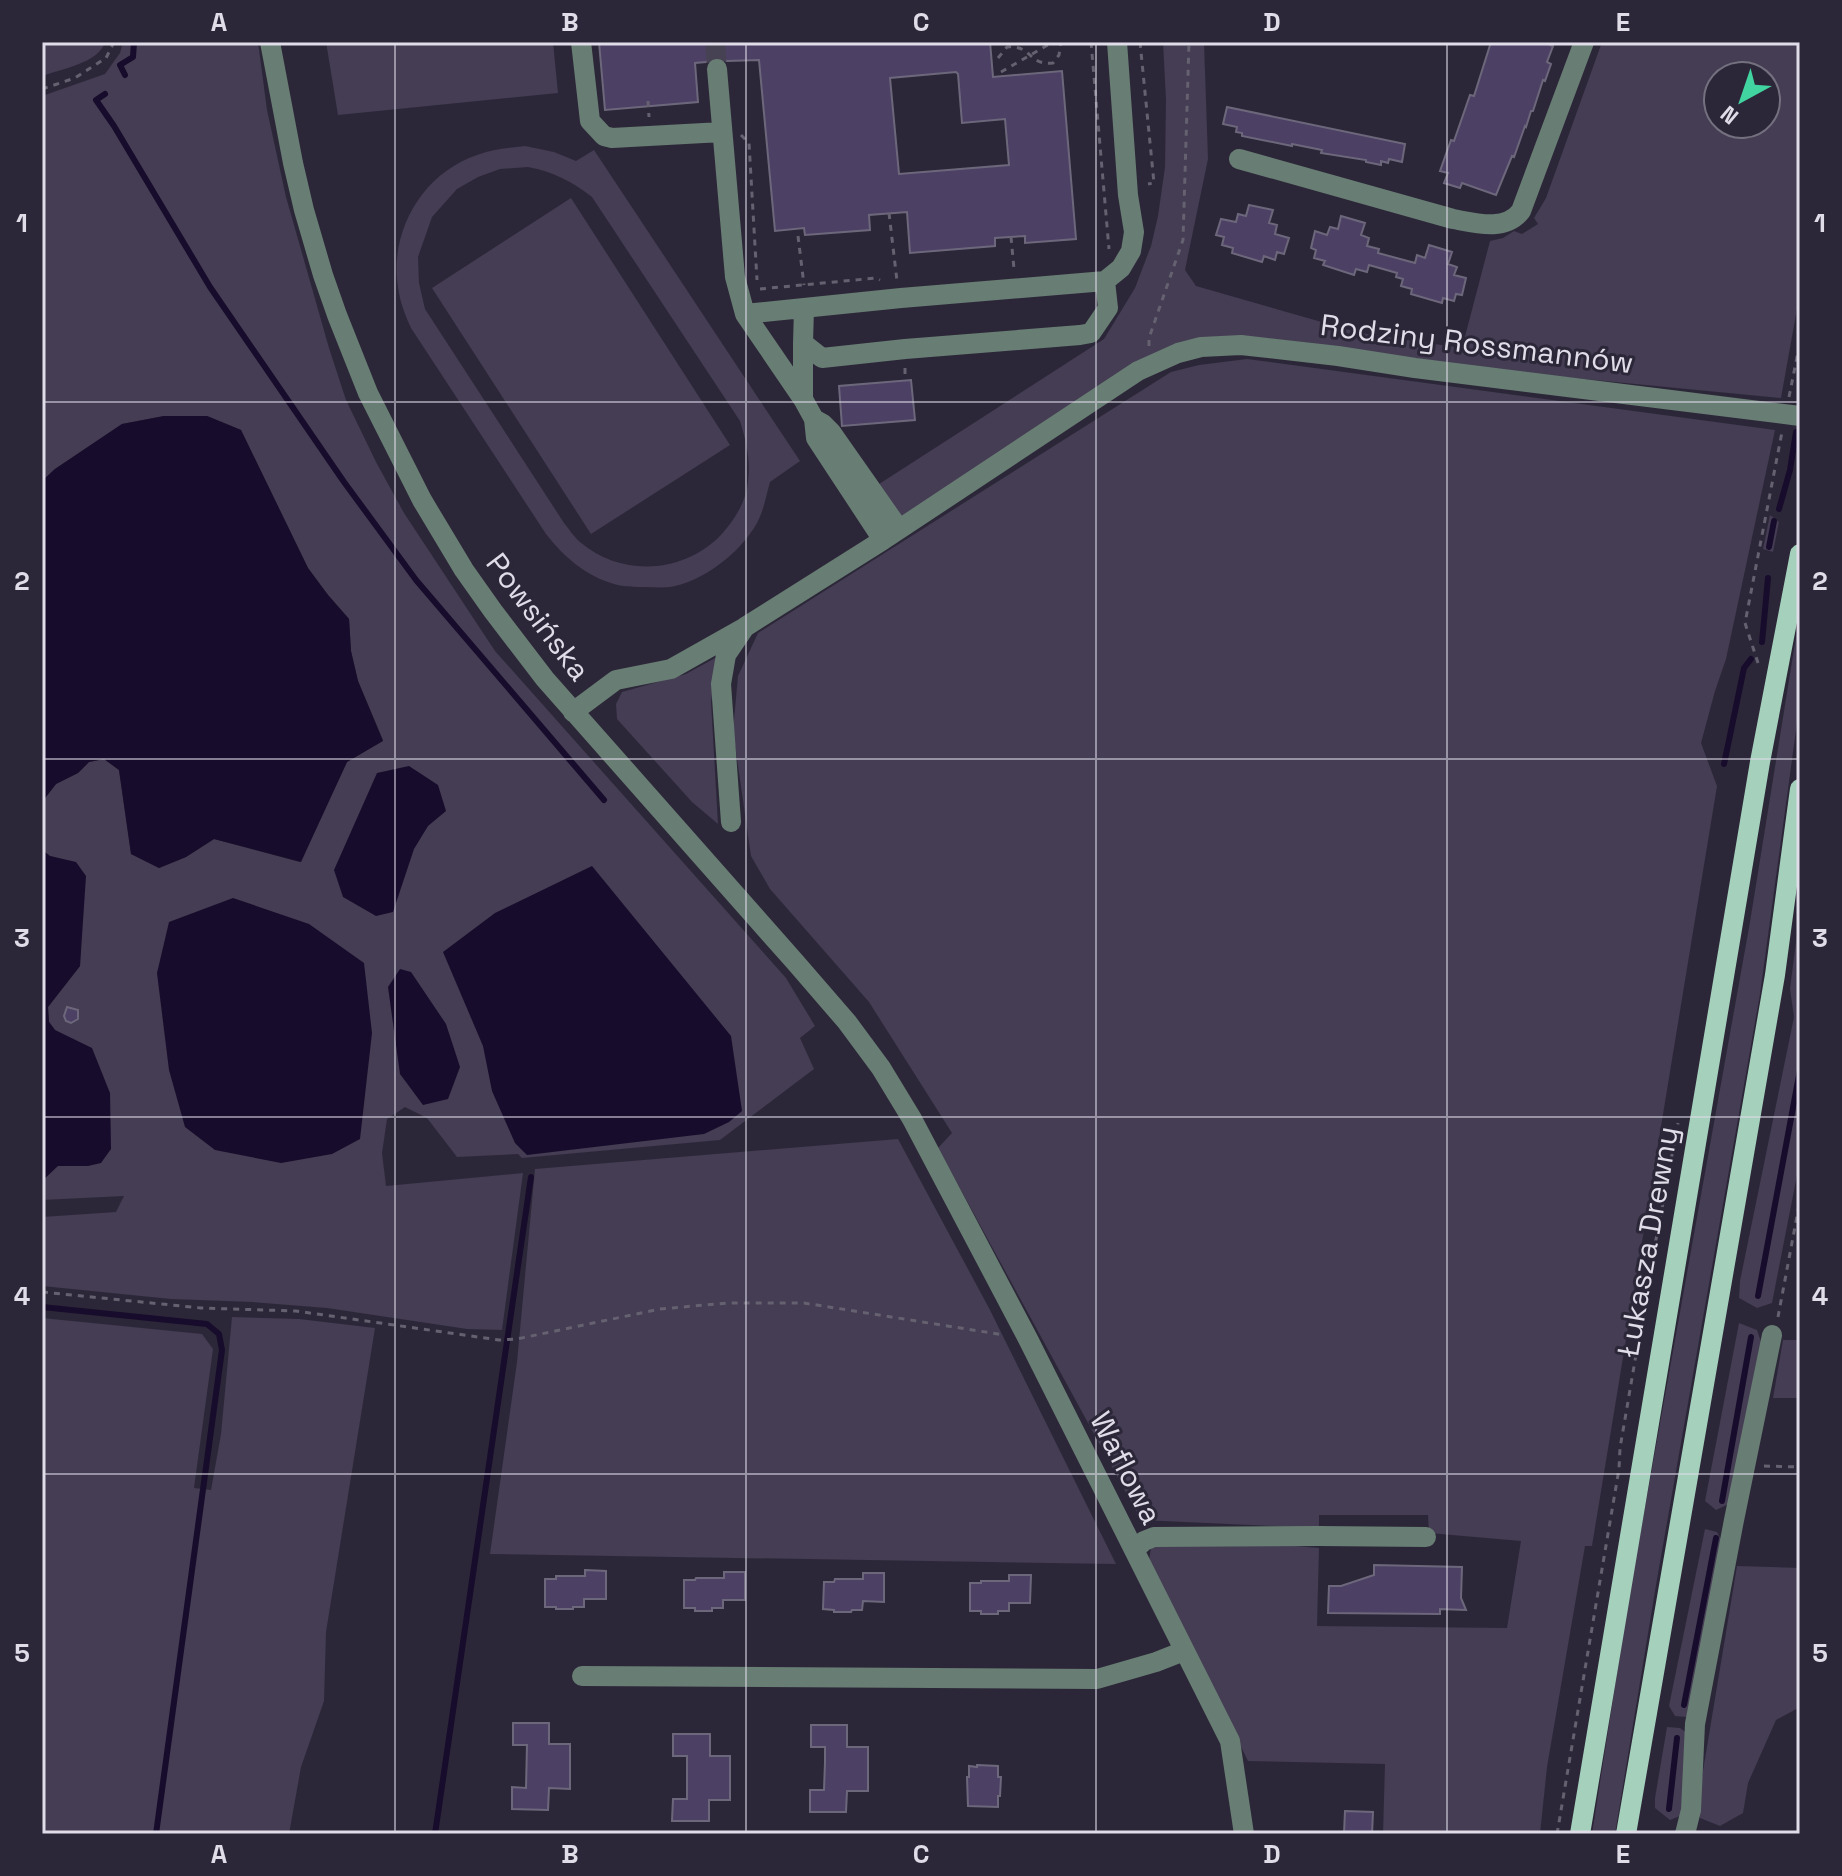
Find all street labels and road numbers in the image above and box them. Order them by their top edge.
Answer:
street label: Rodziny Rossmannów [1318,305,1636,382]
street label: Powsińska [478,545,599,688]
street label: Łukasza Drewny [1608,1123,1687,1361]
street label: Waflowa [1082,1405,1171,1531]

